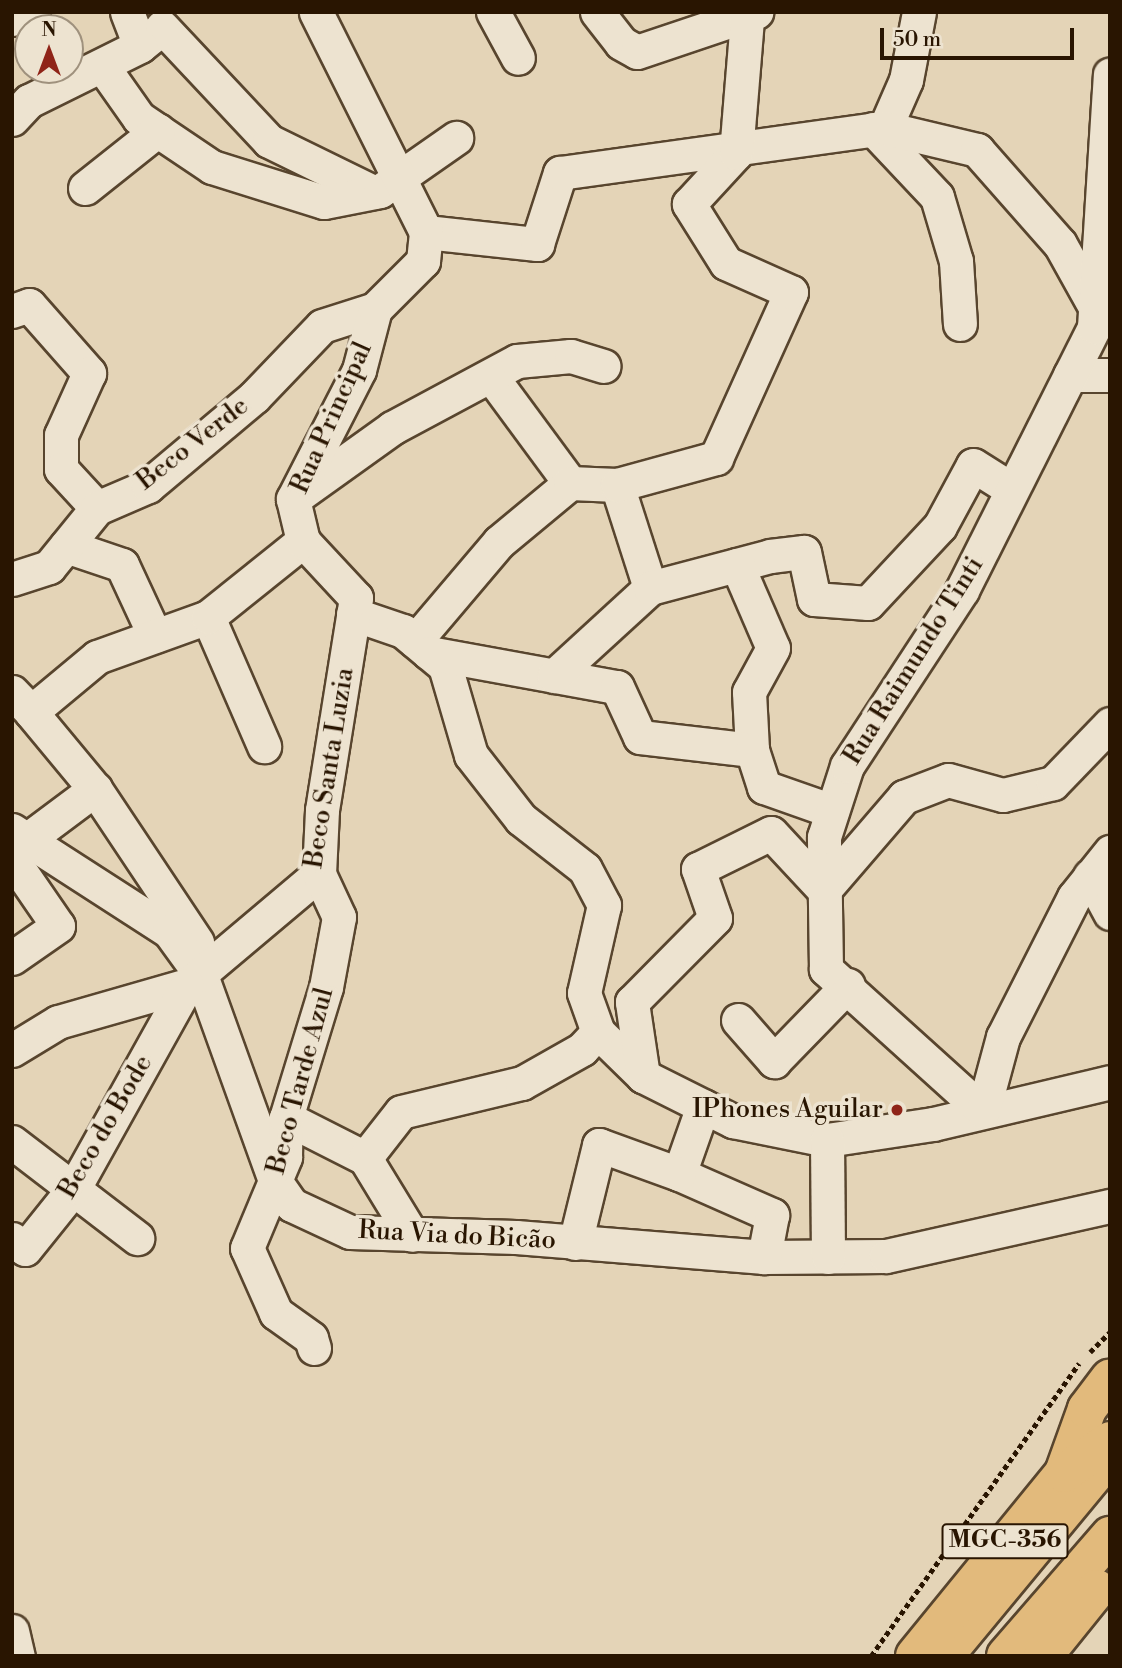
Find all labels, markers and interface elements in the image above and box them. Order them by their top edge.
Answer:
north arrow [14,14,84,84]
scale bar [884,14,1078,58]
text: N [41,18,57,42]
text: 50 m [893,27,941,53]
street label: Rua Principal [285,337,379,499]
street label: Beco Verde [131,391,255,497]
street label: Rua Raimundo Tinti [837,551,991,771]
street label: Beco Santa Luzia [299,666,361,870]
street label: Beco Tarde Azul [261,984,341,1178]
street label: Beco do Bode [52,1050,160,1204]
place label: IPhones Aguilar [692,1094,883,1126]
marker: IPhones Aguilar [889,1102,905,1118]
street label: Rua Via do Bicão [357,1215,557,1257]
road number: MGC-356 [940,1520,1070,1562]

